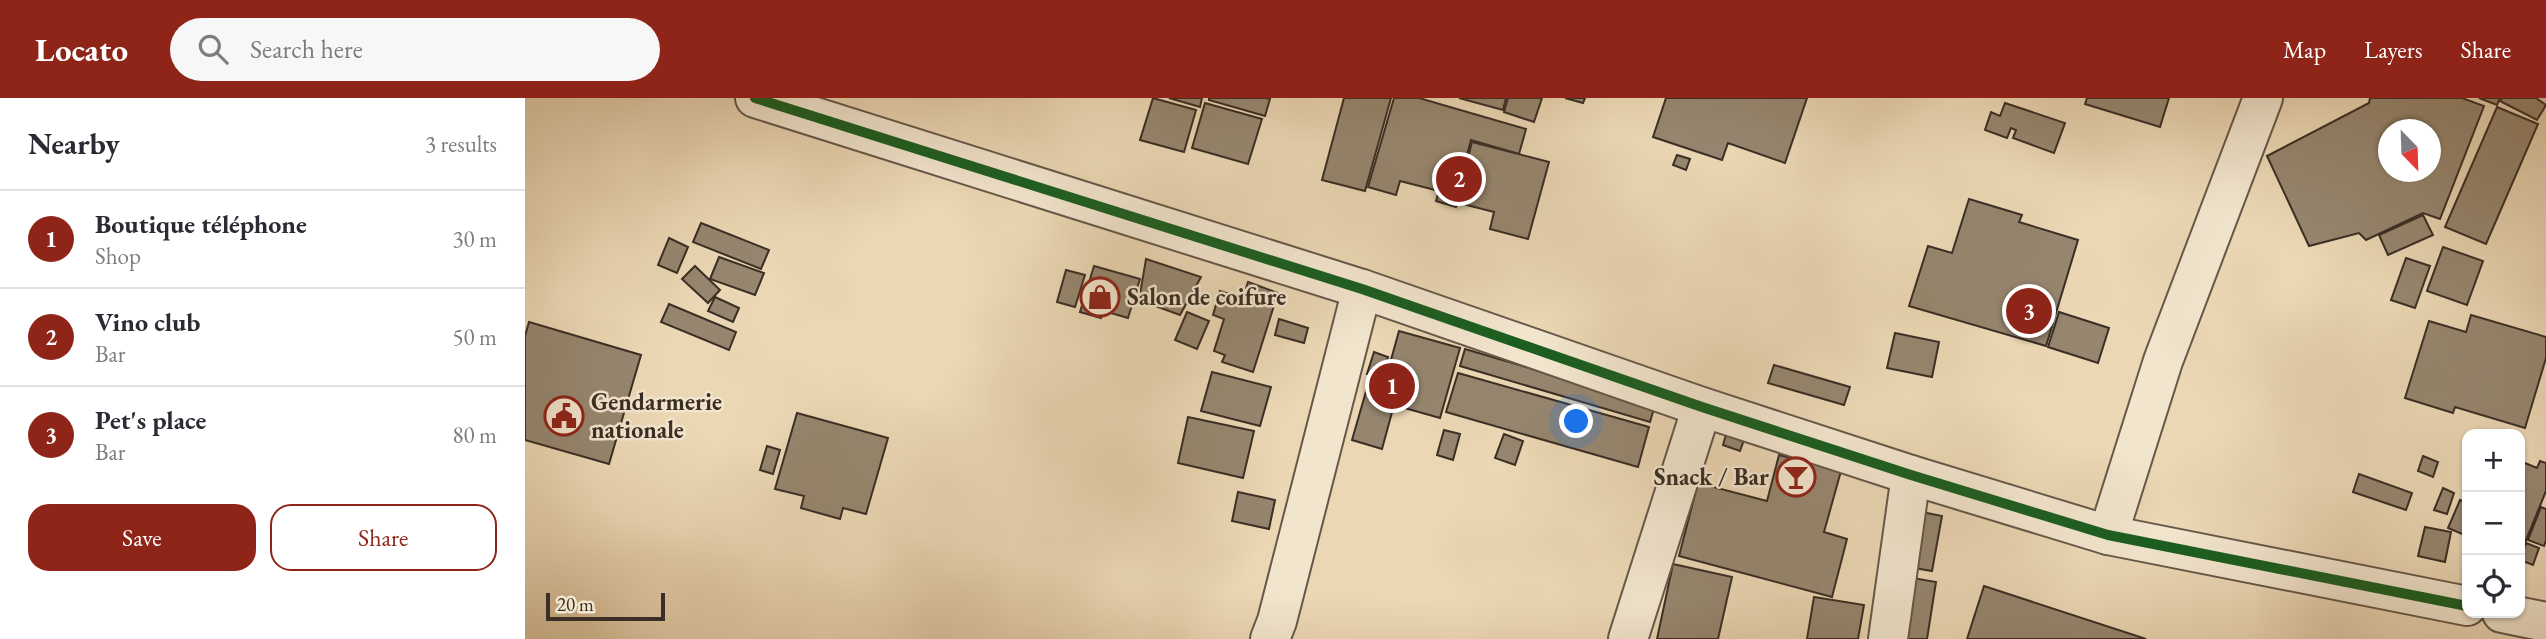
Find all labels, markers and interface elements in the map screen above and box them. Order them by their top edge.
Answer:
search box [170,18,660,81]
text: Locato [35,28,128,71]
icon: search [194,30,232,68]
text: Search here [250,32,363,66]
text: Map [2283,34,2326,65]
text: Layers [2364,34,2423,65]
text: Share [2461,34,2511,65]
north arrow [2378,119,2441,182]
text: Nearby [28,124,120,163]
text: 3 results [425,129,497,159]
pin: 2 [1436,153,1482,205]
text: Boutique téléphone [95,207,307,241]
text: 1 [45,224,57,254]
text: 30 m [452,224,497,254]
text: Shop [95,241,141,271]
shop icon: Salon de coifure [1079,276,1121,318]
place label: Salon de coifure [1127,281,1286,312]
pin: 3 [2006,285,2052,337]
text: Vino club [95,305,200,339]
text: 2 [45,322,57,352]
text: 50 m [452,322,497,352]
text: Bar [95,339,125,369]
pin: 1 [1369,360,1415,412]
place label: Gendarmerie nationale [591,386,722,445]
public building icon: Gendarmerie nationale [543,395,585,437]
text: Pet's place [95,403,206,437]
your location [1559,404,1593,438]
text: 3 [45,420,57,450]
text: 80 m [452,420,497,450]
map controls [2462,429,2525,618]
button: + [2462,429,2525,492]
text: Bar [95,437,125,467]
bar icon: Snack / Bar [1775,456,1817,498]
place label: Snack / Bar [1654,461,1769,492]
button: − [2462,492,2525,555]
button: Save [28,504,256,571]
button: Share [270,504,497,571]
button: locate [2462,555,2525,618]
scale bar [546,590,665,622]
text: 20 m [557,592,594,617]

